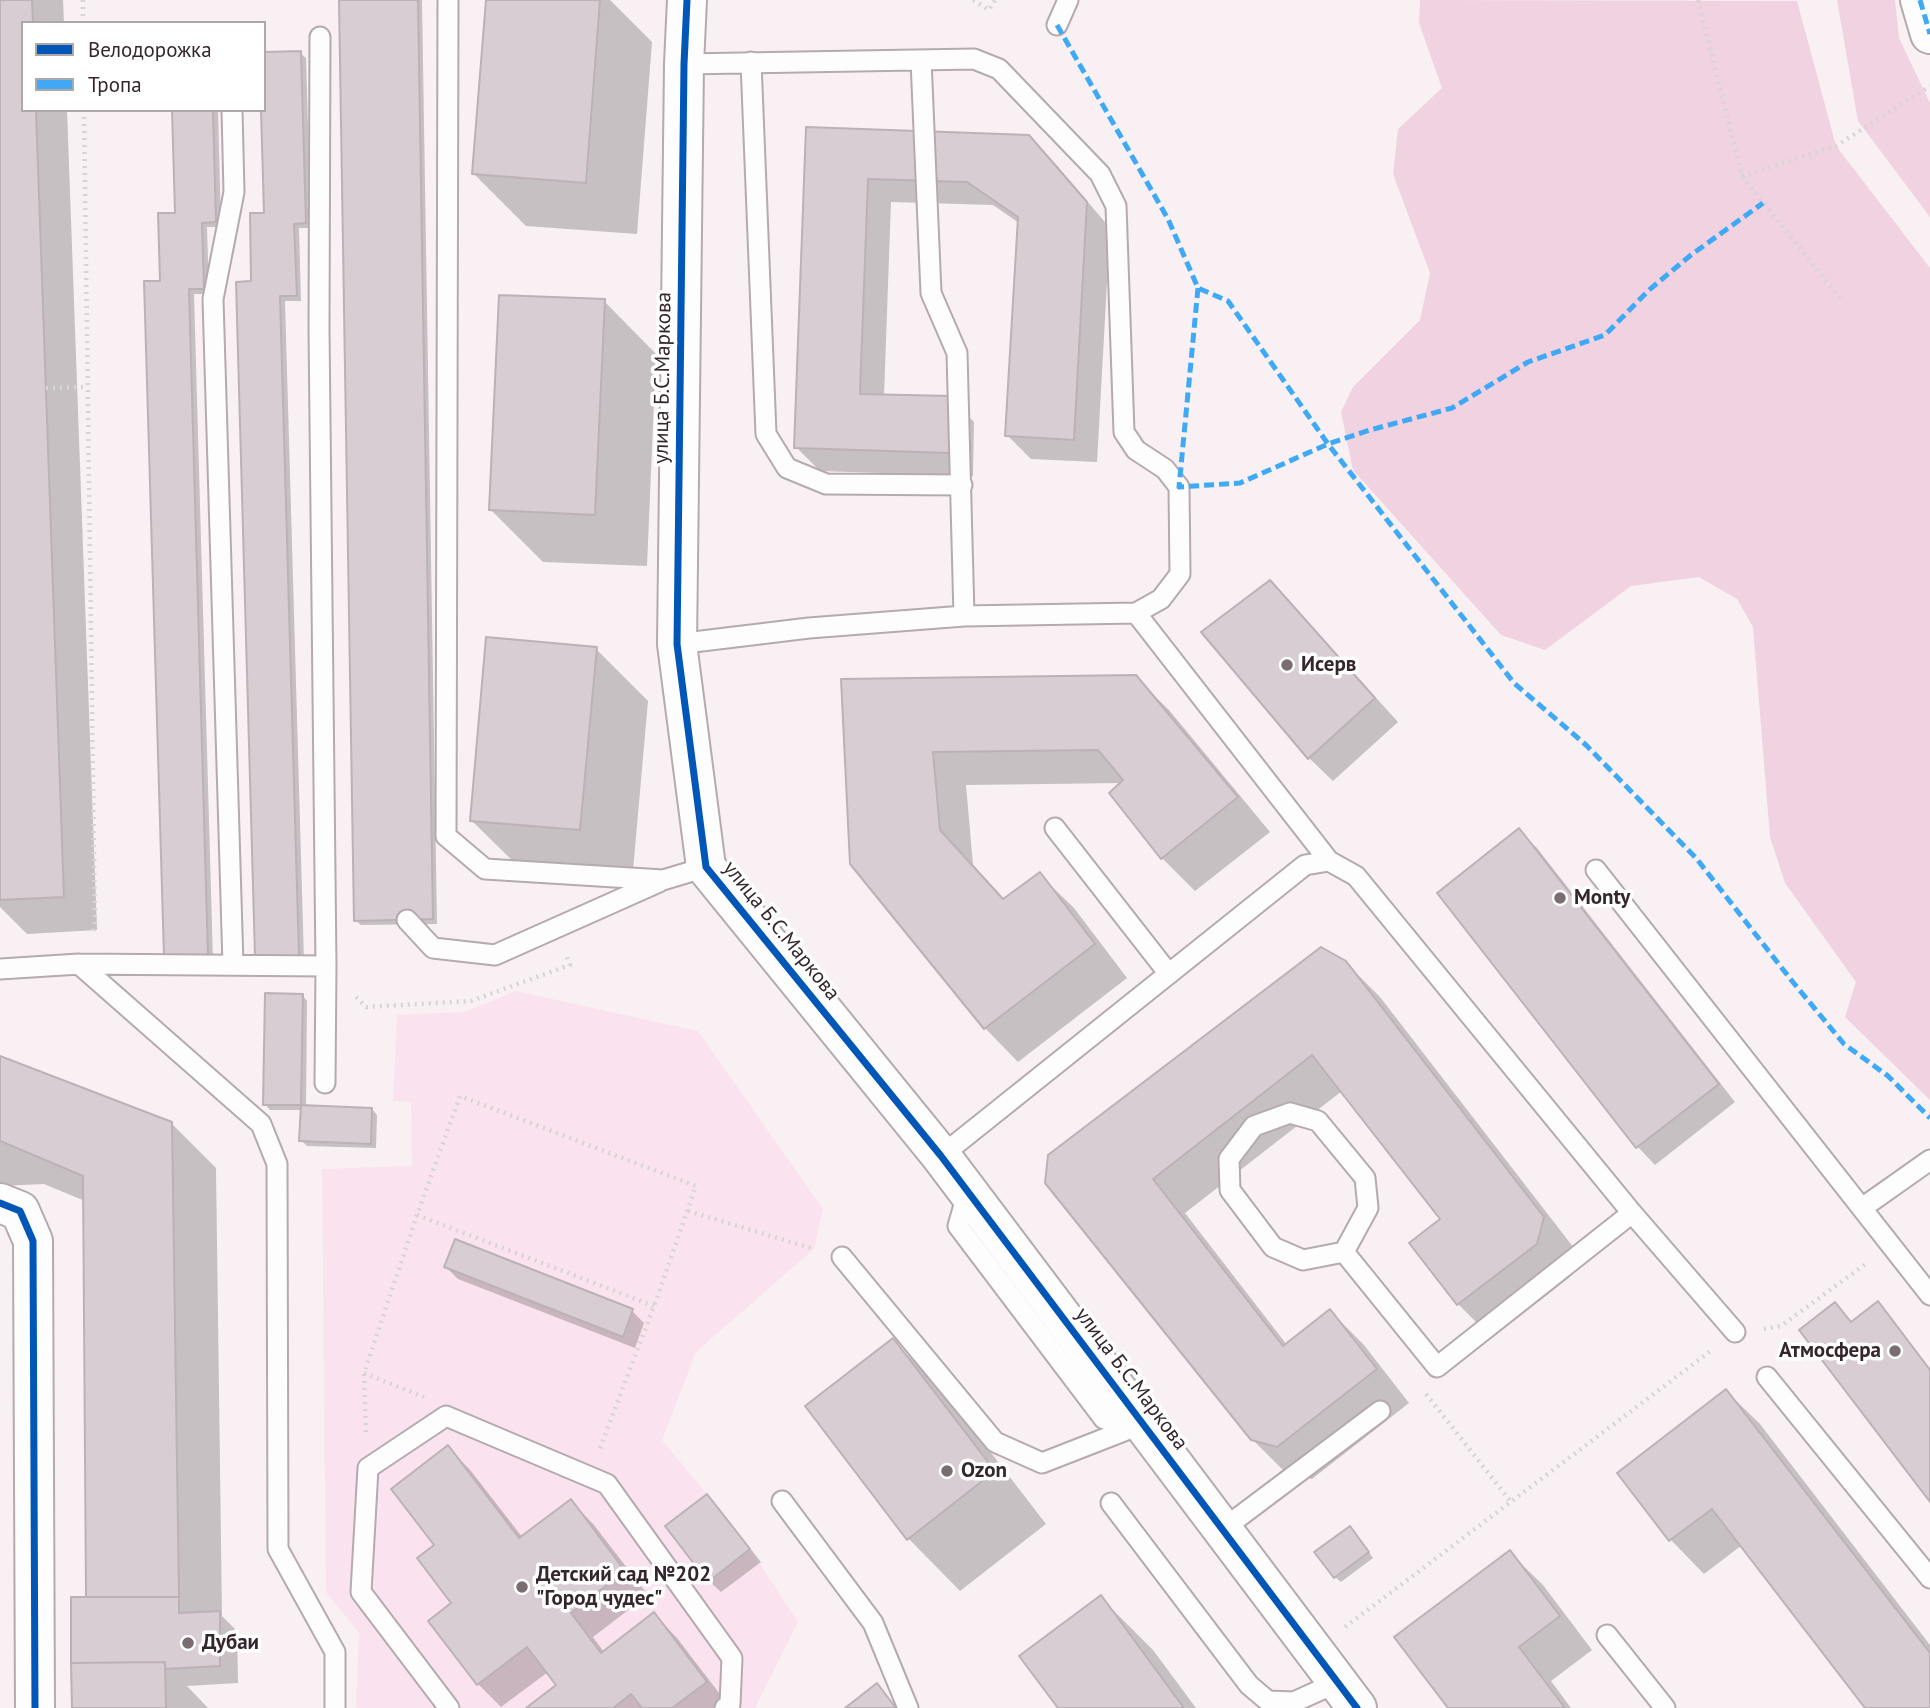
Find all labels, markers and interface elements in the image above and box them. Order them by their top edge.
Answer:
legend [21,21,266,112]
text: Велодорожка [88,36,212,63]
text: Тропа [88,71,142,98]
street label: улица Б.С.Маркова [649,292,677,464]
place label: Исерв [1301,652,1356,678]
marker: Исерв [1279,657,1295,673]
street label: улица Б.С.Маркова [717,856,845,1006]
place label: Monty [1574,885,1630,911]
marker: Monty [1552,890,1568,906]
street label: улица Б.С.Маркова [1069,1303,1193,1455]
place label: Атмосфера [1779,1338,1881,1364]
marker: Атмосфера [1887,1343,1903,1359]
place label: Ozon [961,1458,1007,1484]
marker: Ozon [939,1463,955,1479]
place label: Детский сад №202 "Город чудес" [536,1562,711,1612]
marker: Детский сад №202 "Город чудес" [514,1579,530,1595]
place label: Дубаи [202,1630,259,1656]
marker: Дубаи [180,1635,196,1651]

